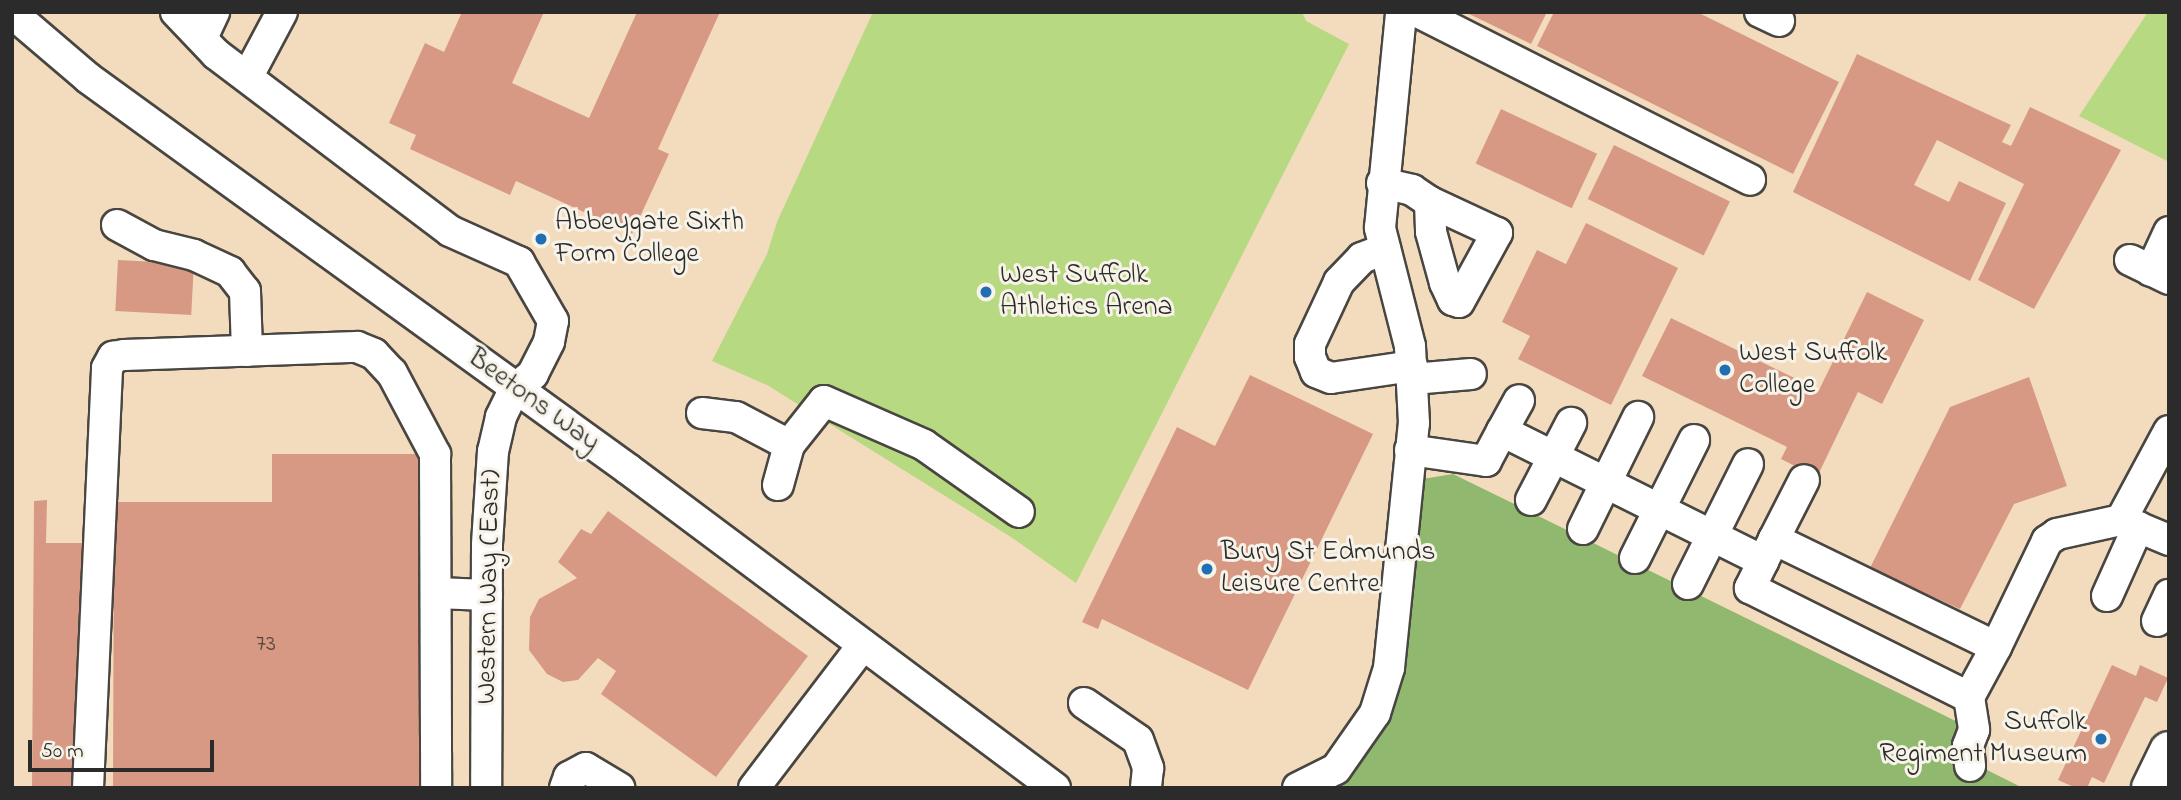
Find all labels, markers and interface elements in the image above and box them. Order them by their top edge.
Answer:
place label: Abbeygate Sixth Form College [555,206,744,272]
marker: Abbeygate Sixth Form College [533,231,549,247]
place label: West Suffolk Athletics Arena [1000,259,1173,325]
marker: West Suffolk Athletics Arena [978,284,994,300]
place label: West Suffolk College [1739,337,1887,403]
street label: Beetons Way [460,342,606,460]
marker: West Suffolk College [1717,362,1733,378]
street label: Western Way (East) [471,469,509,705]
place label: Bury St Edmunds Leisure Centre [1221,536,1436,602]
marker: Bury St Edmunds Leisure Centre [1199,561,1215,577]
house number: 73 [256,631,276,659]
place label: Suffolk Regiment Museum [1879,706,2087,772]
scale bar [32,726,217,770]
marker: Suffolk Regiment Museum [2093,731,2109,747]
text: 50 m [41,737,84,767]

